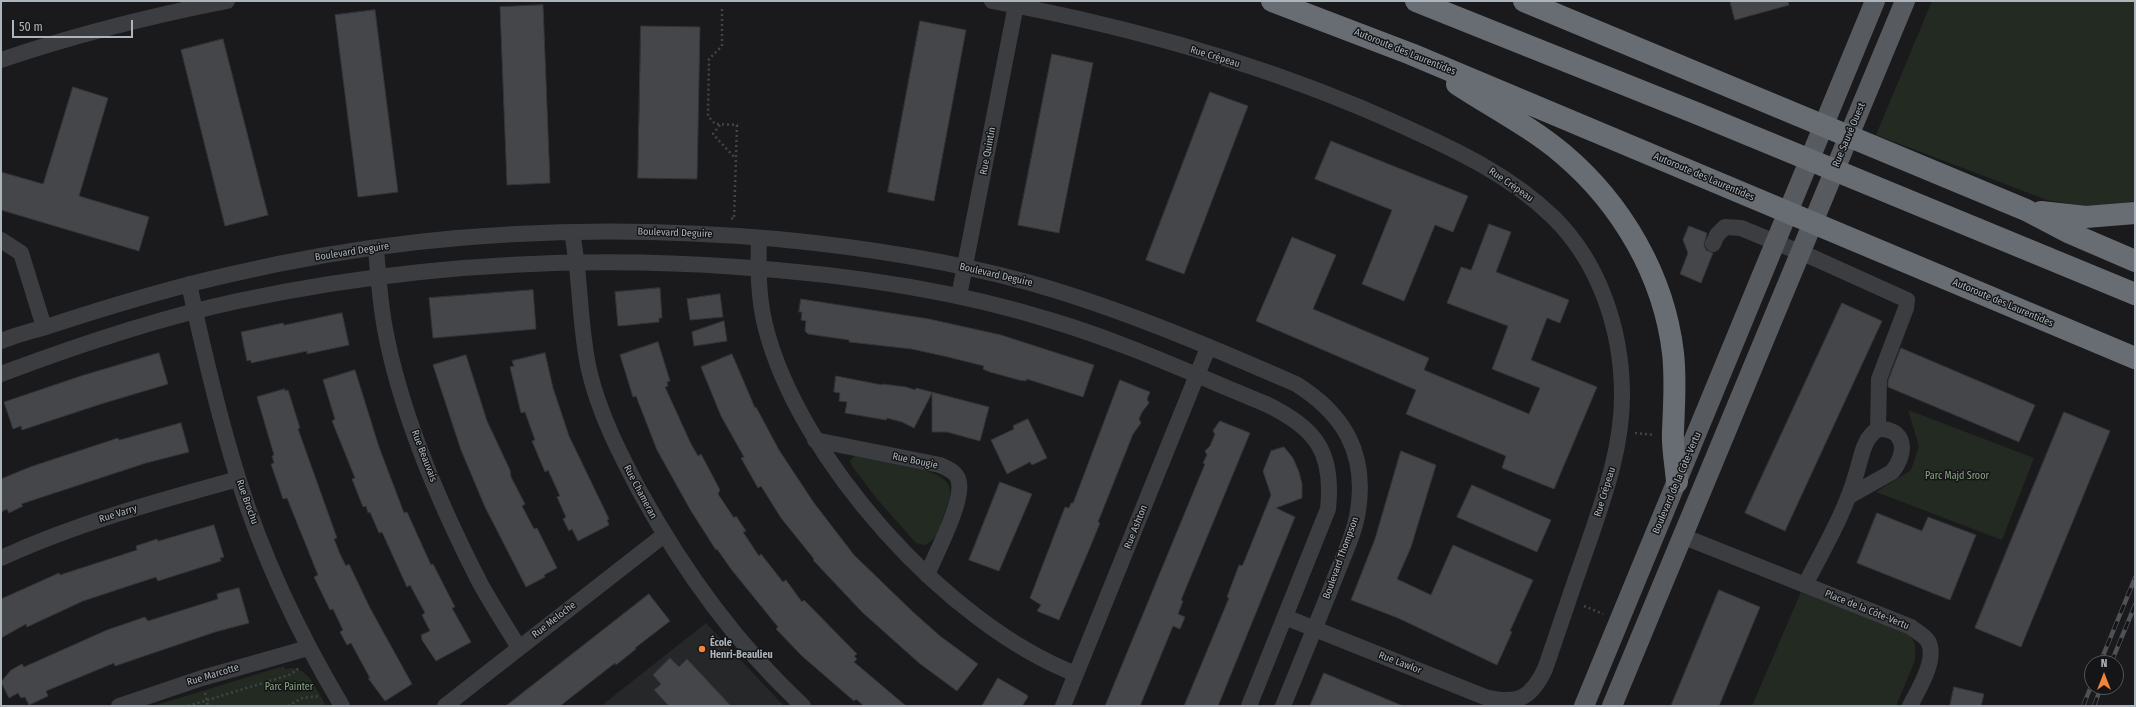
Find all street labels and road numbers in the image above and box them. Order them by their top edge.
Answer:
street label: Autoroute des Laurentides [1353,26,1457,78]
street label: Rue Crépeau [1189,44,1241,70]
street label: Rue Sauvé Ouest [1830,101,1868,169]
street label: Rue Quintin [977,126,999,176]
street label: Autoroute des Laurentides [1652,150,1756,204]
street label: Rue Crépeau [1487,165,1535,205]
street label: Boulevard Deguire [637,226,713,240]
street label: Boulevard Deguire [314,240,390,264]
street label: Boulevard Deguire [958,261,1034,289]
street label: Autoroute des Laurentides [1951,276,2055,330]
street label: Rue Beauvais [409,428,439,484]
street label: Boulevard de la Côte-Vertu [1650,430,1704,536]
street label: Rue Bougie [891,450,939,472]
street label: Rue Chameran [621,463,659,521]
street label: Rue Crépeau [1592,466,1618,518]
street label: Rue Brochu [233,478,261,526]
street label: Rue Varry [98,503,138,525]
street label: Rue Ashton [1122,503,1150,551]
street label: Boulevard Thompson [1321,515,1361,601]
street label: Place de la Côte-Vertu [1823,588,1911,632]
street label: Rue Meloche [530,599,578,641]
street label: Rue Lawlor [1377,649,1423,677]
street label: Rue Marcotte [185,661,241,689]

